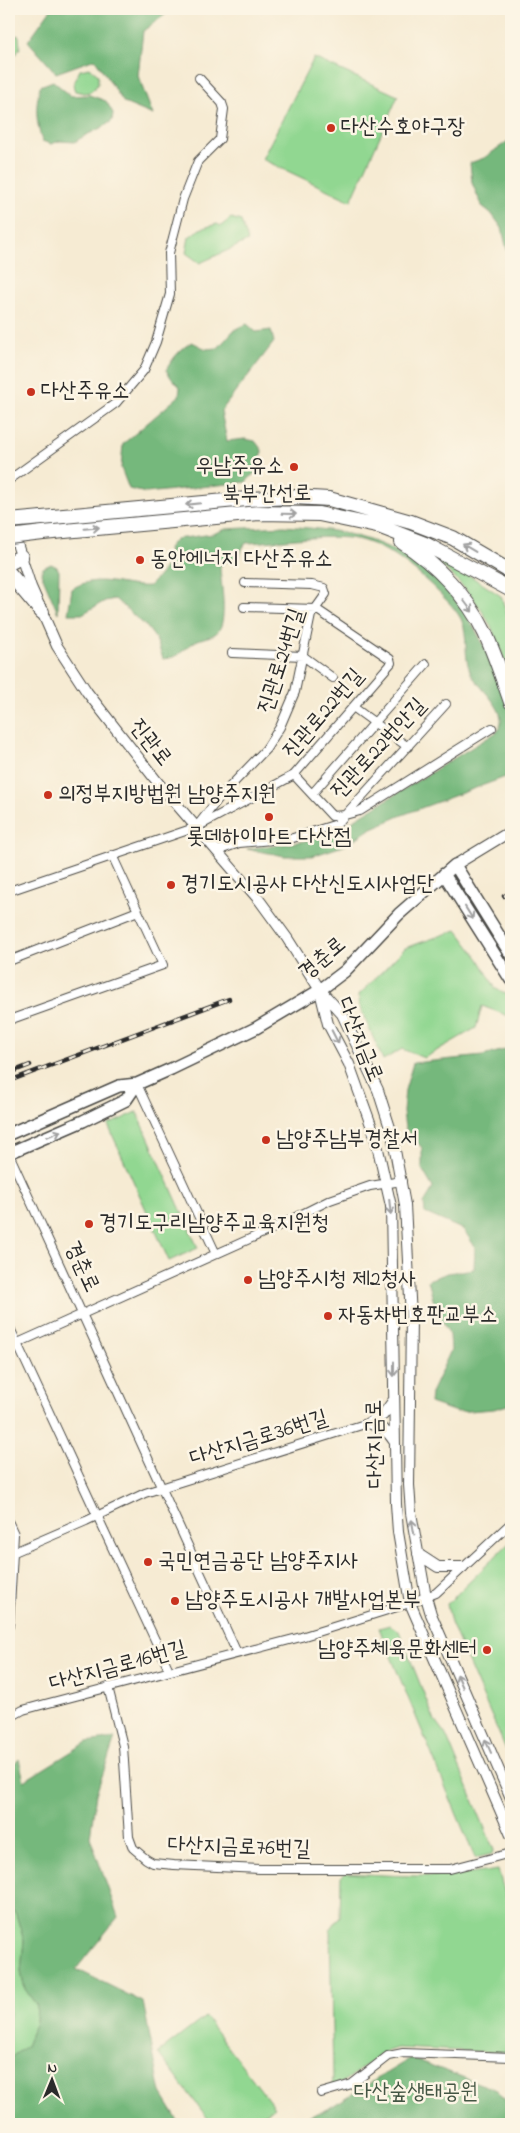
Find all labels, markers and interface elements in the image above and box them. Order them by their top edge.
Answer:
place label: 다산수호야구장 [341,112,465,144]
marker: 다산수호야구장 [325,122,337,134]
place label: 다산주유소 [41,376,130,408]
marker: 다산주유소 [25,386,37,398]
place label: 우남주유소 [195,451,284,483]
marker: 우남주유소 [288,461,300,473]
street label: 북부간선로 [222,478,312,512]
one-way arrow [186,499,202,509]
one-way arrow [280,509,296,518]
one-way arrow [84,524,100,533]
one-way arrow [463,542,477,552]
place label: 동안에너지 다산주유소 [150,544,333,576]
marker: 동안에너지 다산주유소 [134,554,146,566]
one-way arrow [462,600,473,613]
street label: 진관로24번길 [250,604,314,718]
street label: 진관로22번길 [276,662,372,766]
street label: 진관로22번안길 [324,691,435,807]
street label: 진관로 [121,712,179,774]
place label: 의정부지방법원 남양주지원 [58,779,276,811]
marker: 의정부지방법원 남양주지원 [42,789,54,801]
marker: 롯데하이마트 다산점 [263,811,275,823]
place label: 롯데하이마트 다산점 [187,822,351,854]
place label: 경기도시공사 다산신도시사업단 [181,869,434,901]
marker: 경기도시공사 다산신도시사업단 [165,879,177,891]
one-way arrow [464,905,474,919]
street label: 경춘로 [292,930,354,988]
street label: 다산지금로 [328,993,390,1087]
one-way arrow [330,1029,340,1044]
place label: 남양주남부경찰서 [276,1124,418,1156]
one-way arrow [46,1128,61,1138]
marker: 남양주남부경찰서 [260,1134,272,1146]
one-way arrow [385,1198,395,1214]
place label: 경기도구리남양주교육지원청 [99,1208,329,1240]
marker: 경기도구리남양주교육지원청 [83,1218,95,1230]
street label: 경춘로 [55,1236,107,1298]
place label: 남양주시청 제2청사 [258,1264,416,1296]
marker: 남양주시청 제2청사 [242,1274,254,1286]
place label: 자동차번호판교부소 [338,1300,497,1332]
marker: 자동차번호판교부소 [322,1310,334,1322]
one-way arrow [389,1360,399,1377]
street label: 다산지금로 [359,1399,393,1489]
street label: 다산지금로36번길 [186,1403,332,1475]
one-way arrow [408,1519,418,1535]
place label: 국민연금공단 남양주지사 [158,1546,358,1578]
marker: 국민연금공단 남양주지사 [142,1556,154,1568]
place label: 남양주도시공사 개발사업본부 [185,1585,421,1617]
marker: 남양주도시공사 개발사업본부 [169,1595,181,1607]
street label: 다산지금로16번길 [46,1633,190,1701]
place label: 남양주체육문화센터 [318,1634,477,1666]
marker: 남양주체육문화센터 [481,1644,493,1656]
one-way arrow [455,1674,464,1689]
one-way arrow [483,1739,493,1754]
street label: 다산지금로76번길 [167,1830,311,1866]
north arrow [28,2056,78,2106]
text: N [47,2058,57,2079]
park label: 다산숲생태공원 [354,2077,478,2109]

